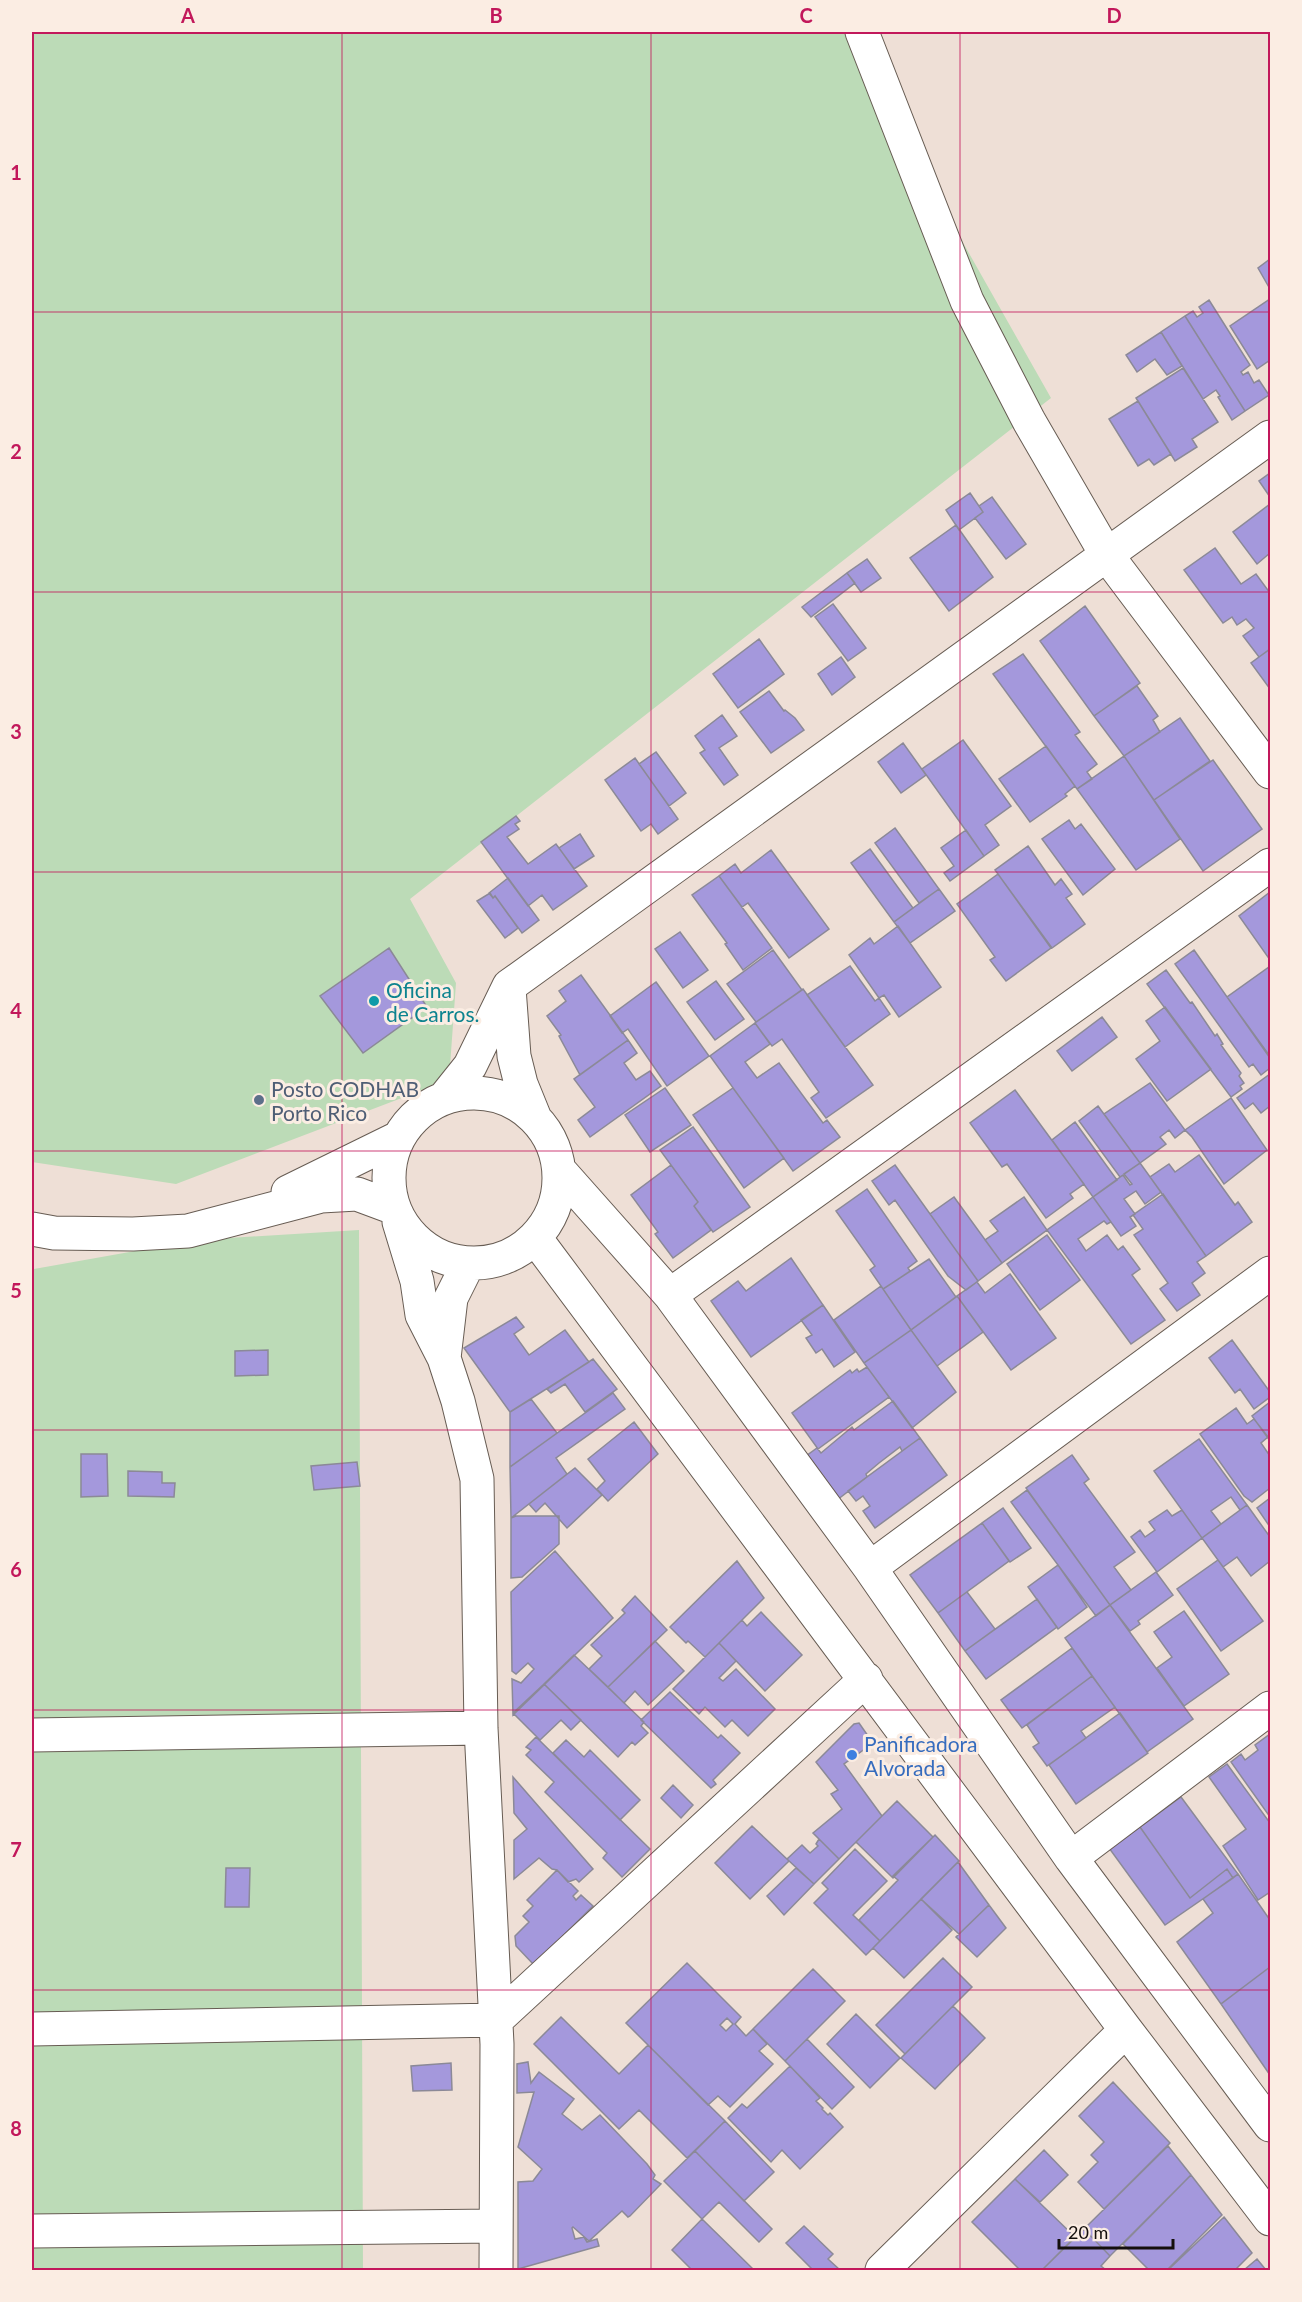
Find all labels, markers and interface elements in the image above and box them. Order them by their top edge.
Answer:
text: A [180,3,195,27]
text: B [489,3,503,27]
text: C [799,3,813,27]
text: D [1106,3,1122,27]
text: 1 [10,160,22,184]
text: 2 [10,439,22,463]
text: 3 [10,719,22,743]
place label: Oficina de Carros. [386,977,480,1026]
marker: Oficina de Carros. [367,994,381,1008]
text: 4 [10,998,22,1022]
place label: Posto CODHAB Porto Rico [271,1076,419,1125]
marker: Posto CODHAB Porto Rico [252,1093,266,1107]
text: 5 [10,1278,22,1302]
text: 6 [10,1557,22,1581]
place label: Panificadora Alvorada [864,1731,978,1780]
marker: Panificadora Alvorada [845,1748,859,1762]
text: 7 [10,1837,22,1861]
text: 8 [10,2116,22,2140]
scale bar [1059,2212,1173,2250]
text: 20 m [1068,2221,1108,2243]

